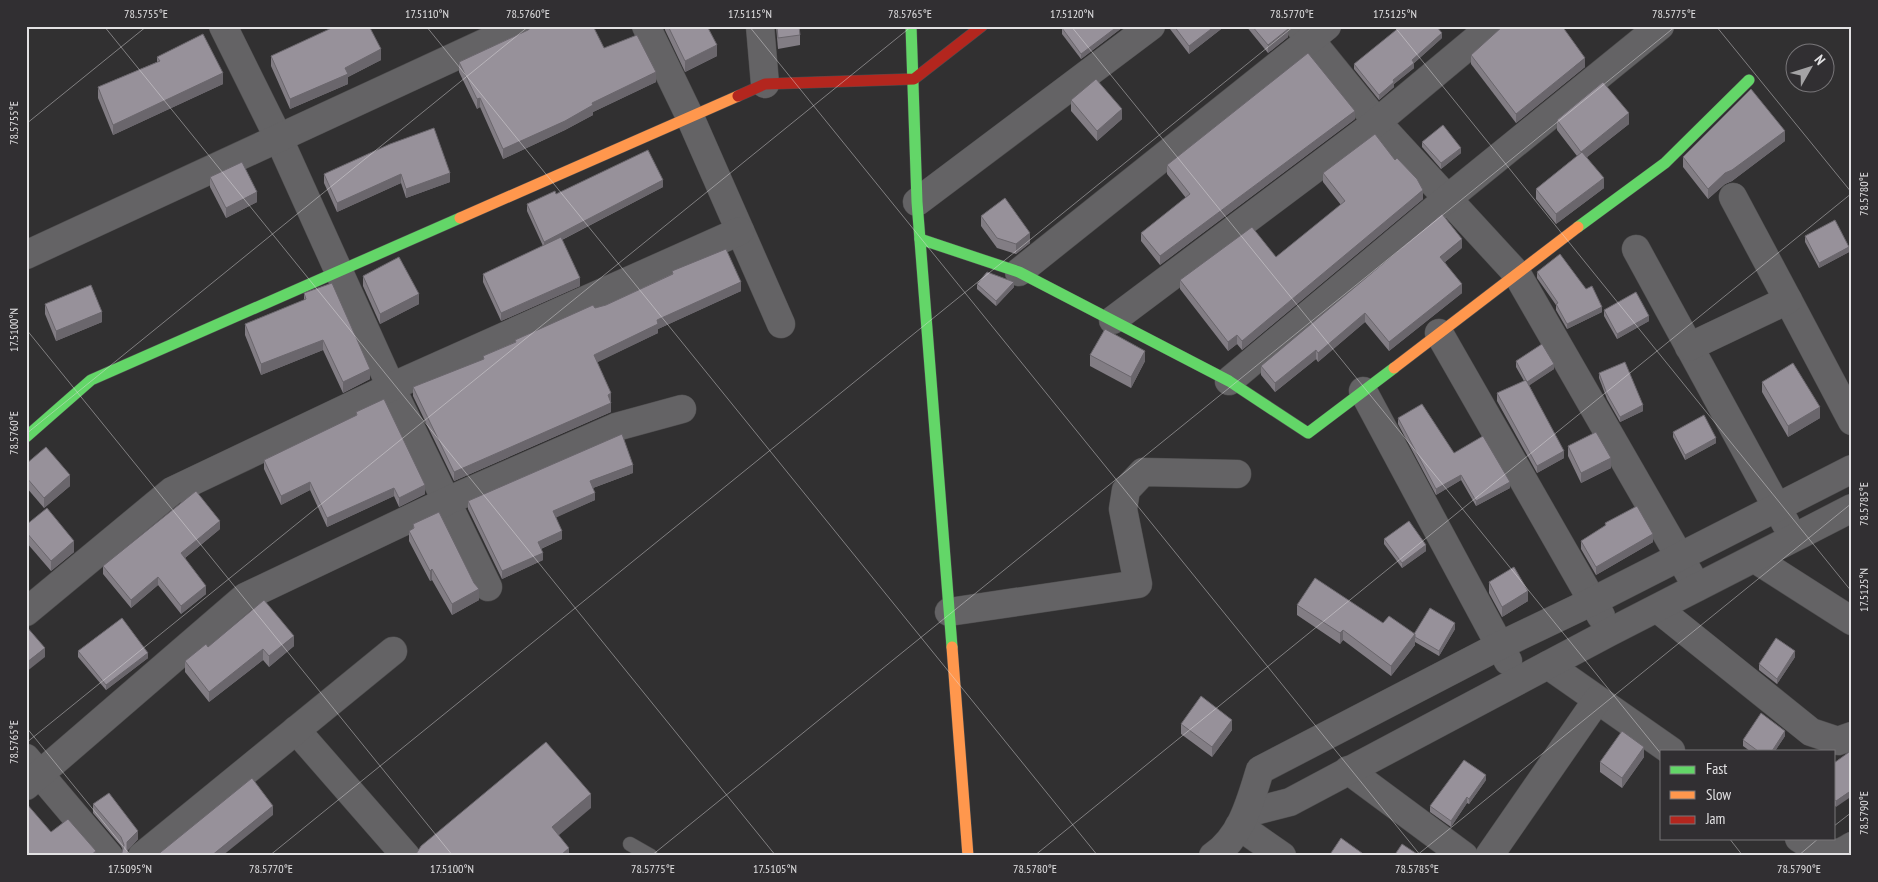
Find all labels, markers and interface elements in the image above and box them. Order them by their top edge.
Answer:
text: 78.5755°E [124,6,168,21]
text: 17.5110°N [405,6,449,21]
text: 78.5760°E [506,6,550,21]
text: 17.5115°N [728,6,772,21]
text: 78.5765°E [888,6,932,21]
text: 17.5120°N [1050,6,1094,21]
text: 78.5770°E [1270,6,1314,21]
text: 17.5125°N [1373,6,1417,21]
text: 78.5775°E [1652,6,1696,21]
north arrow [1786,42,1836,92]
text: N [1811,51,1829,68]
text: 78.5755°E [6,101,21,145]
text: 78.5780°E [1856,172,1871,216]
text: 17.5100°N [6,308,21,352]
text: 78.5760°E [6,411,21,455]
text: 78.5785°E [1856,482,1871,526]
text: 17.5125°N [1856,568,1871,612]
text: 78.5765°E [6,720,21,764]
legend [1660,750,1836,840]
text: Fast [1706,759,1727,778]
text: Slow [1706,785,1731,804]
text: 78.5790°E [1856,791,1871,835]
text: Jam [1705,809,1725,828]
text: 17.5095°N [108,861,152,876]
text: 78.5770°E [249,861,293,876]
text: 17.5100°N [430,861,474,876]
text: 78.5775°E [631,861,675,876]
text: 17.5105°N [753,861,797,876]
text: 78.5780°E [1013,861,1057,876]
text: 78.5785°E [1395,861,1439,876]
text: 78.5790°E [1777,861,1821,876]

